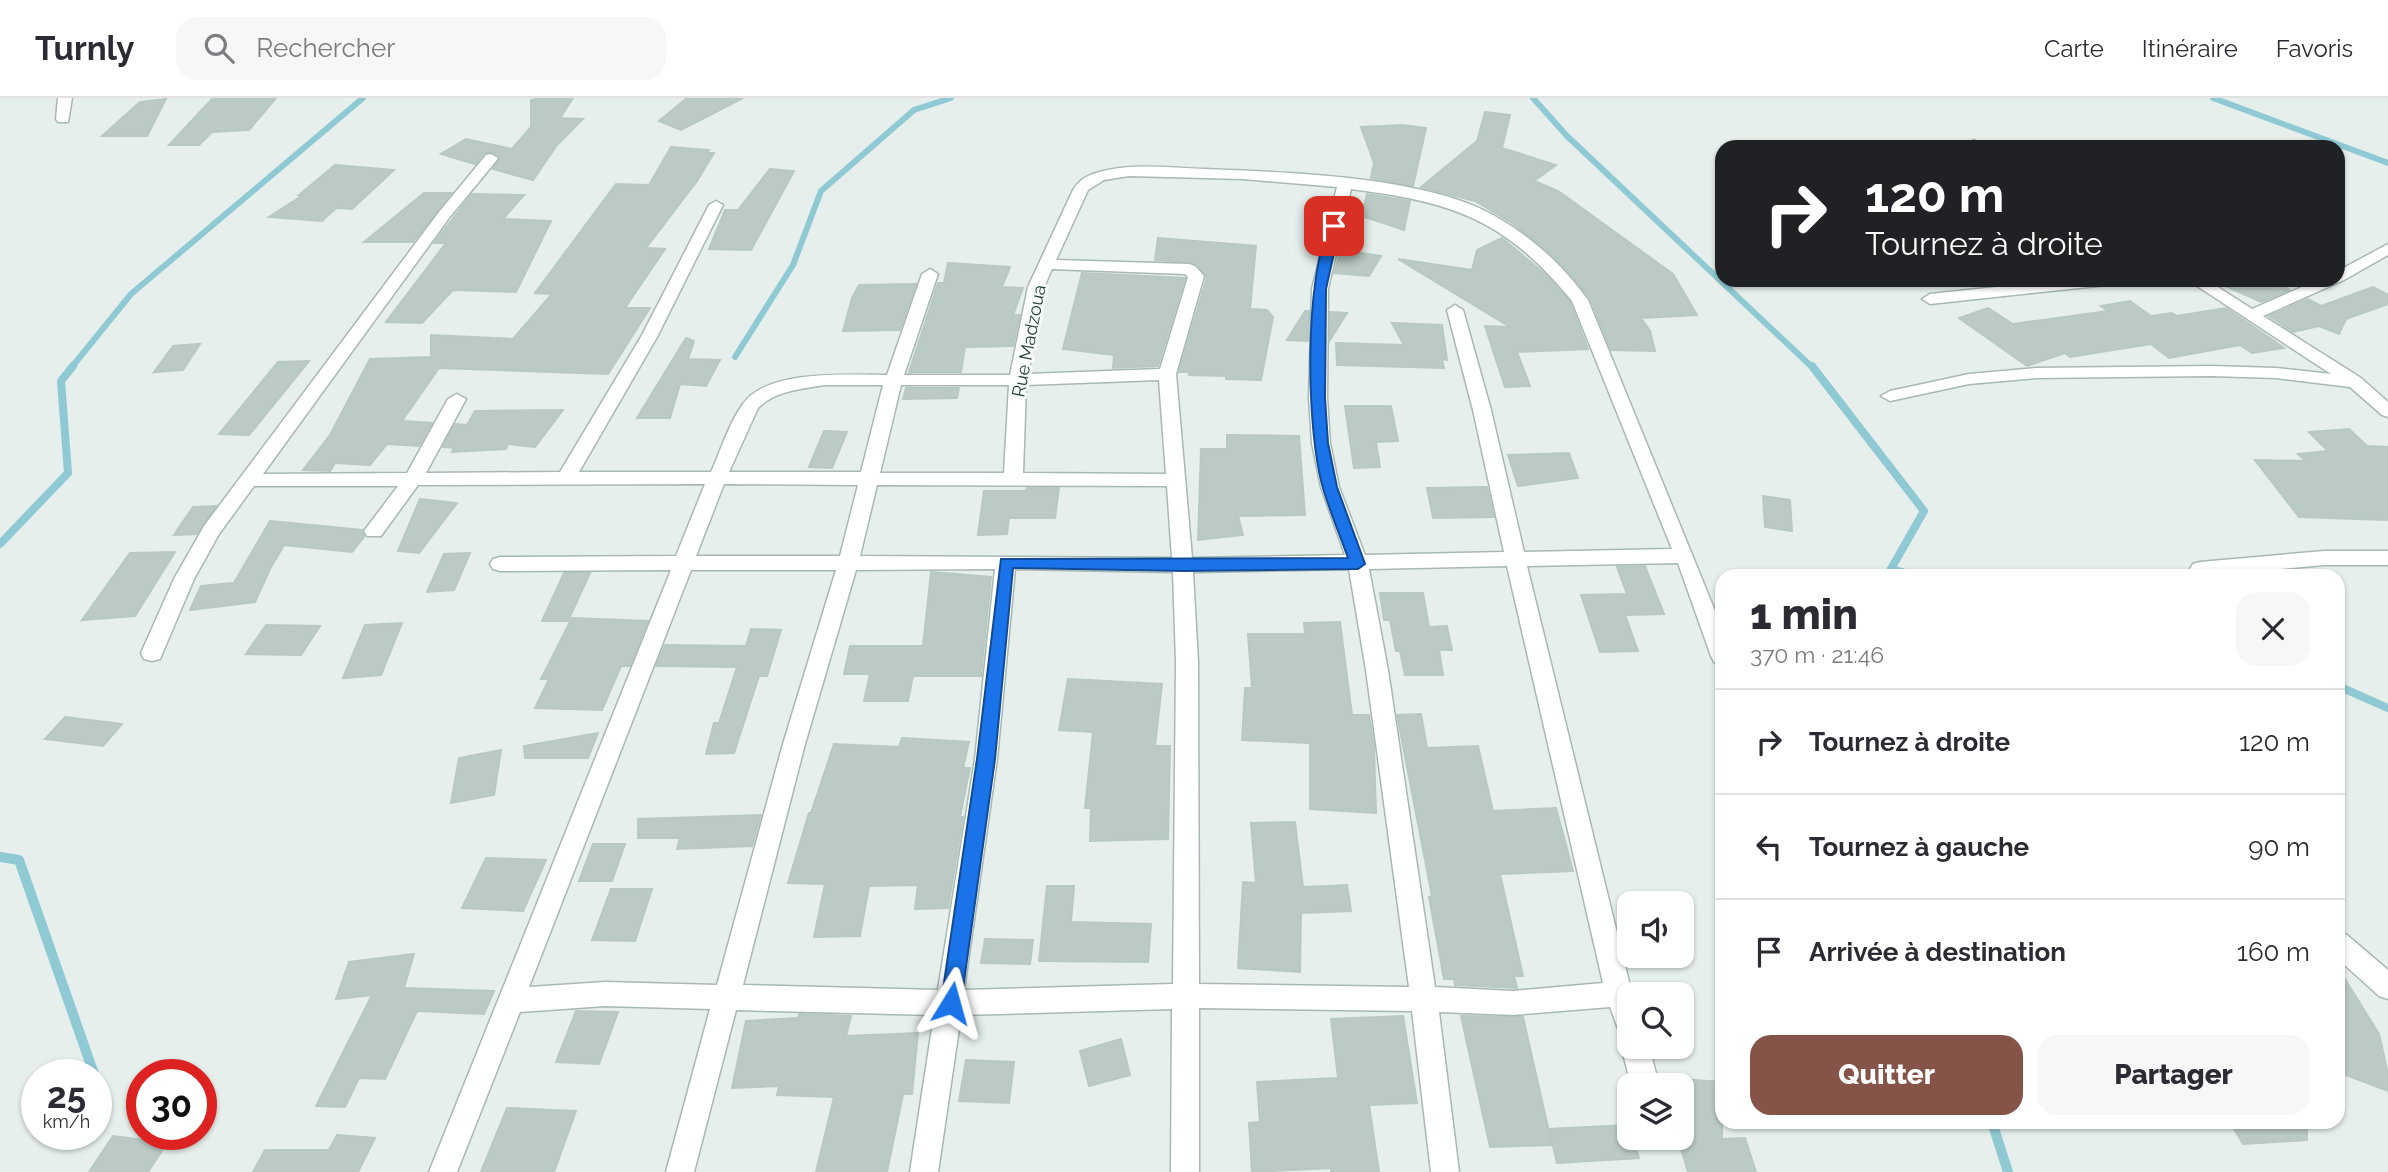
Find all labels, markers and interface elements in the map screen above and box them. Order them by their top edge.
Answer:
search box [176,17,666,80]
text: Turnly [35,29,134,68]
icon: search [200,29,238,67]
text: Rechercher [256,33,395,63]
text: Carte [2044,34,2104,63]
text: Itinéraire [2142,34,2238,63]
text: Favoris [2276,34,2353,63]
text: 120 m [1865,166,2004,223]
icon: right [1750,168,1841,259]
pin [1304,196,1364,256]
icon: arrive [1315,207,1353,245]
text: Tournez à droite [1865,225,2103,262]
street label: Rue Madzoua [1007,283,1050,399]
text: 1 min [1750,590,1858,639]
button: close [2236,592,2310,666]
text: 370 m · 21:46 [1750,641,1884,668]
icon: right [1750,723,1788,761]
text: Tournez à droite [1809,727,2010,757]
text: 120 m [2239,727,2310,757]
icon: left [1750,828,1788,866]
text: Tournez à gauche [1809,832,2029,862]
text: 90 m [2248,832,2310,862]
map controls [1617,891,1694,1150]
button: sound [1617,891,1694,968]
icon: arrive [1750,933,1788,971]
text: Arrivée à destination [1809,937,2066,967]
text: 160 m [2237,937,2310,967]
position arrow [914,966,988,1040]
button: search [1617,982,1694,1059]
button: Quitter [1750,1035,2023,1115]
button: Partager [2037,1035,2310,1115]
speed limit sign: 30 [126,1059,217,1150]
button: layers [1617,1073,1694,1150]
text: 25 [47,1075,86,1116]
text: km/h [43,1111,90,1132]

